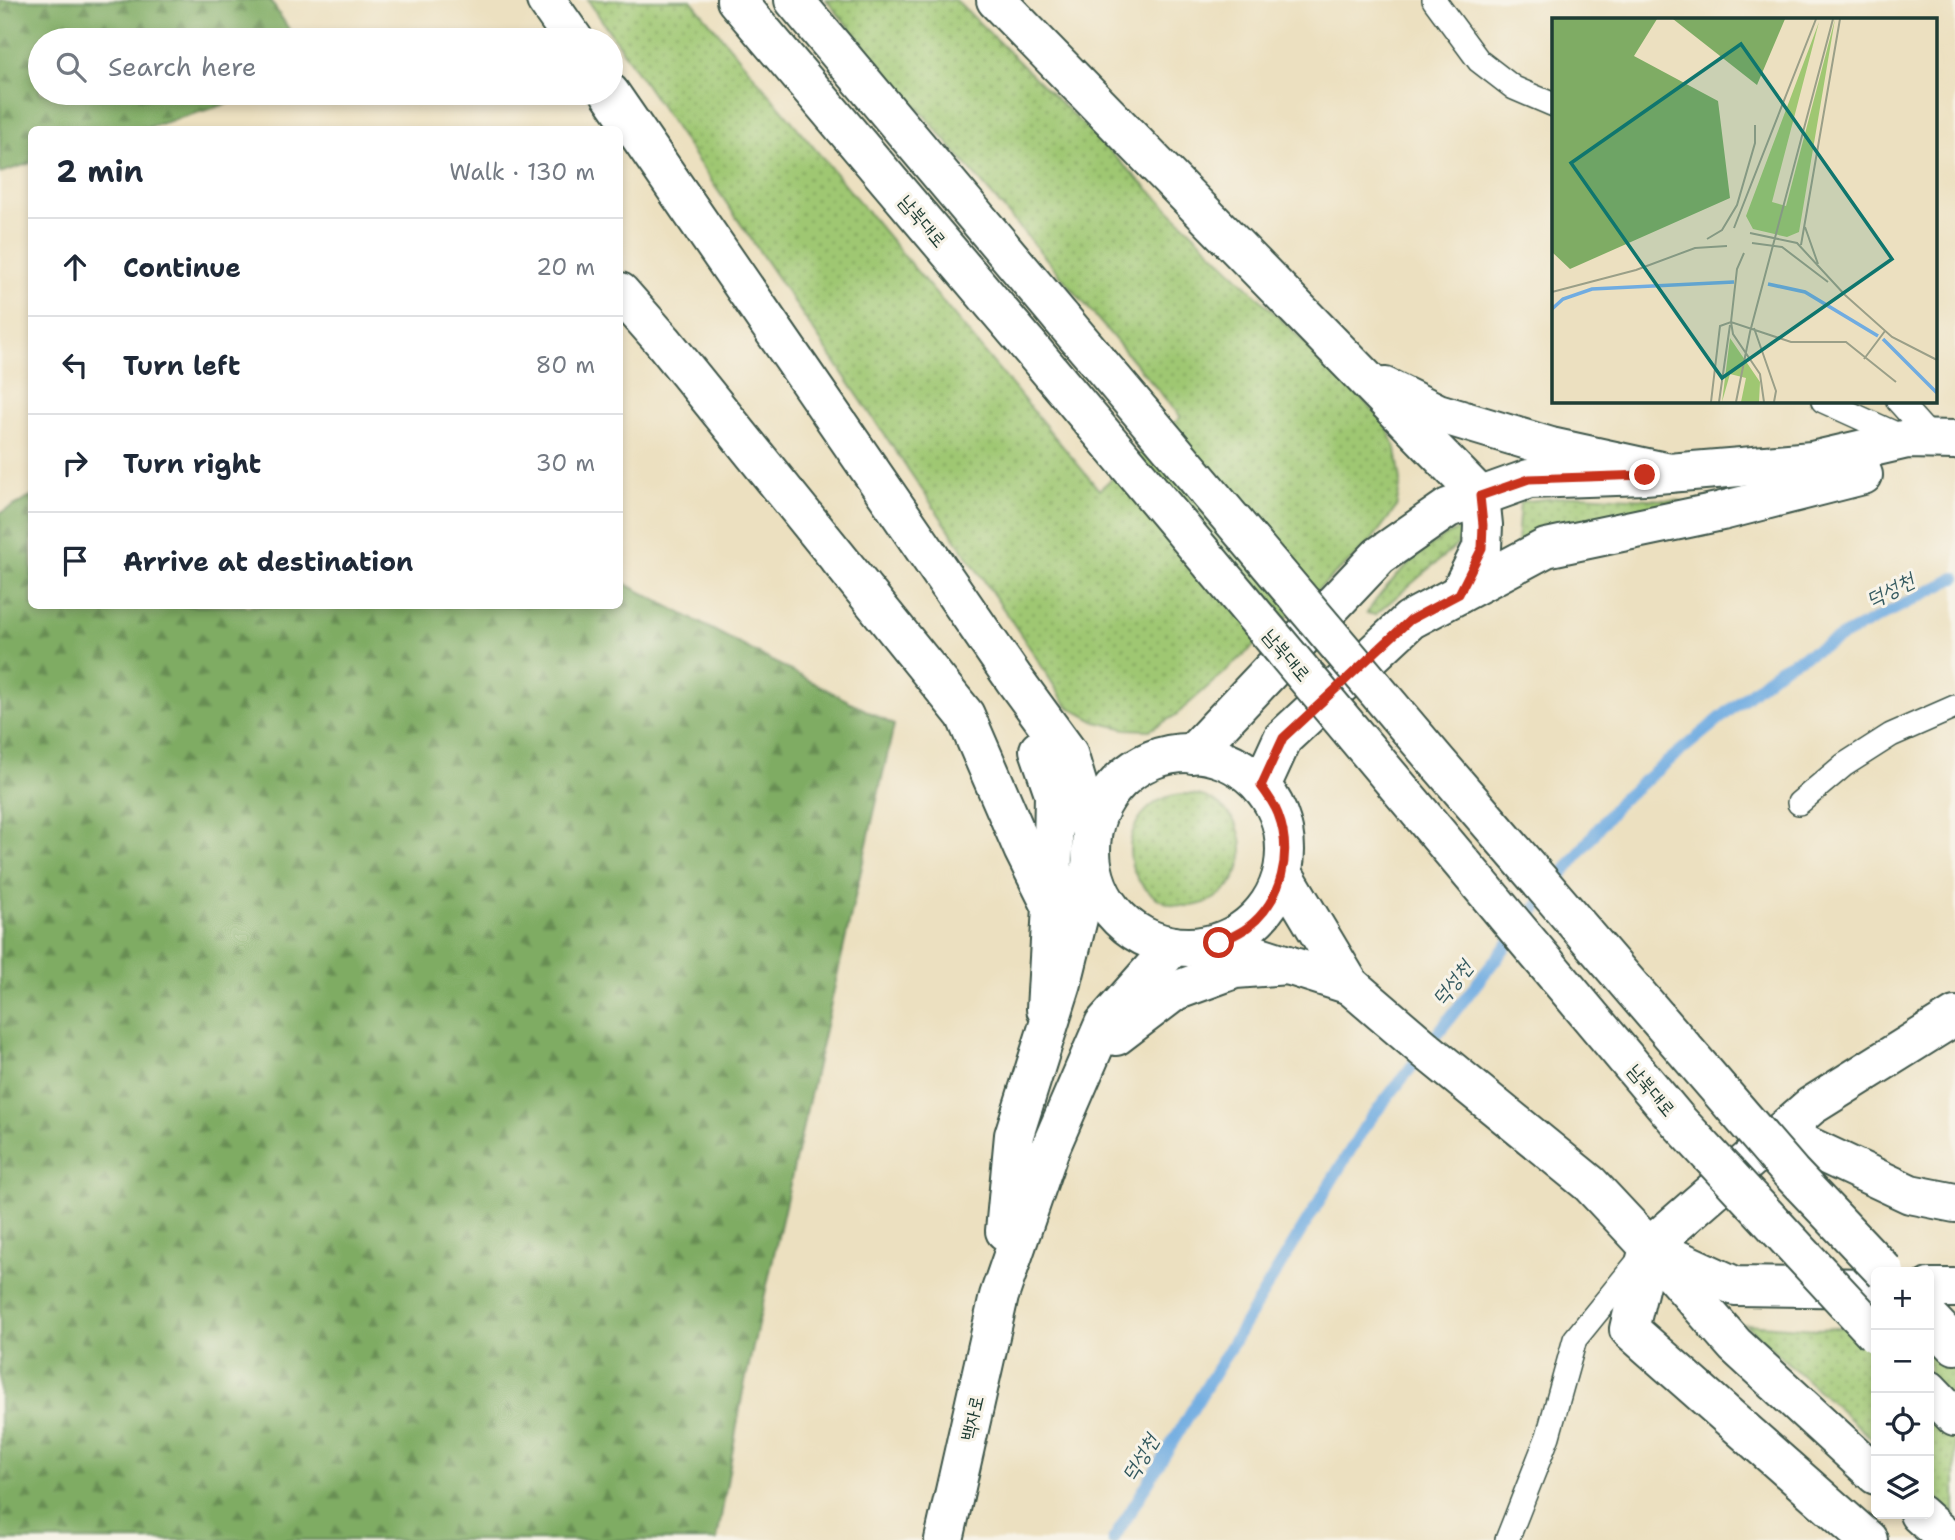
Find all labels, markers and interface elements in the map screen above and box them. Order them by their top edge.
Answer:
inset map [1552,18,1938,402]
search box [28,28,623,105]
icon: search [52,48,90,86]
text: Search here [108,49,257,84]
text: 2 min [56,151,143,192]
text: Walk · 130 m [449,157,595,187]
street label: 남북대로 [894,190,952,252]
icon: ahead [56,248,94,286]
text: Continue [123,250,241,285]
text: 20 m [536,252,595,282]
icon: left [56,346,94,384]
text: Turn left [123,348,240,383]
text: 80 m [536,350,595,380]
icon: right [56,444,94,482]
text: Turn right [123,446,261,481]
text: 30 m [536,448,595,478]
route end [1629,459,1660,490]
icon: arrive [56,542,94,580]
text: Arrive at destination [123,544,413,579]
water label: 덕성천 [1861,565,1921,614]
street label: 남북대로 [1258,624,1316,686]
route start [1203,927,1234,958]
water label: 덕성천 [1425,953,1480,1012]
street label: 남북대로 [1623,1059,1681,1121]
map controls [1871,1267,1934,1519]
button: + [1871,1267,1934,1330]
button: − [1871,1330,1934,1393]
street label: 백자로 [955,1393,989,1443]
button: locate [1871,1393,1934,1456]
water label: 덕성천 [1115,1427,1166,1487]
button: layers [1871,1456,1934,1519]

